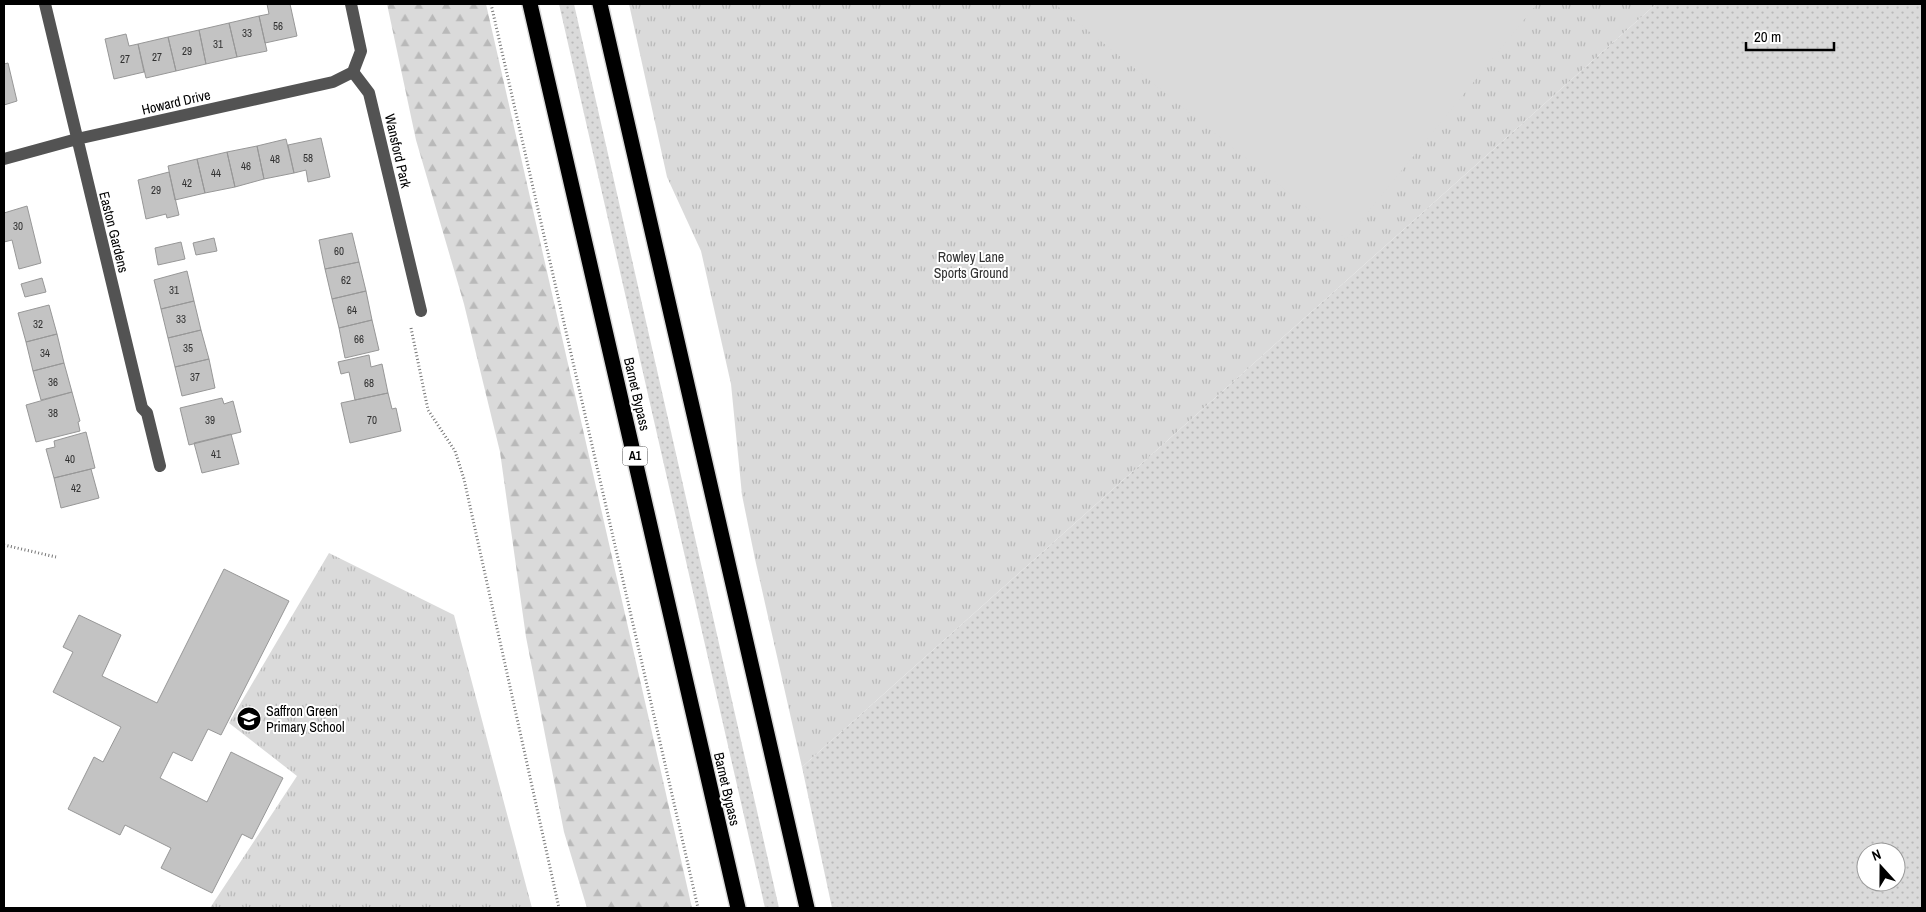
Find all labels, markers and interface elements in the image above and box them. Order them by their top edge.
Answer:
house number: 56 [273,19,283,33]
scale bar [1746,20,1834,52]
house number: 33 [242,26,252,40]
text: 20 m [1754,26,1781,47]
house number: 31 [213,37,223,51]
house number: 29 [182,44,192,58]
house number: 27 [152,50,162,64]
house number: 27 [120,52,130,66]
street label: Howard Drive [140,85,212,119]
street label: Wansford Park [381,112,415,190]
house number: 58 [303,151,313,165]
house number: 48 [270,152,280,166]
house number: 46 [241,159,251,173]
house number: 44 [211,166,221,180]
house number: 42 [182,176,192,190]
house number: 29 [151,183,161,197]
street label: Easton Gardens [95,190,133,275]
house number: 30 [13,219,23,233]
house number: 60 [334,244,344,258]
park label: Rowley Lane Sports Ground [934,248,1008,282]
house number: 62 [341,273,351,287]
house number: 31 [169,283,179,297]
house number: 64 [347,303,357,317]
house number: 33 [176,312,186,326]
house number: 32 [33,317,43,331]
house number: 66 [354,332,364,346]
house number: 35 [183,341,193,355]
house number: 34 [40,346,50,360]
street label: Barnet Bypass [620,356,654,433]
house number: 37 [190,370,200,384]
house number: 36 [48,375,58,389]
house number: 68 [364,376,374,390]
house number: 38 [48,406,58,420]
house number: 39 [205,413,215,427]
house number: 70 [367,413,377,427]
road number: A1 [622,446,648,466]
house number: 41 [211,447,221,461]
house number: 40 [65,452,75,466]
house number: 42 [71,481,81,495]
place label: Saffron Green Primary School [266,702,344,736]
school or university icon: Saffron Green Primary School [236,706,262,732]
street label: Barnet Bypass [710,751,744,828]
north arrow [1856,842,1906,892]
text: N [1869,845,1883,865]

